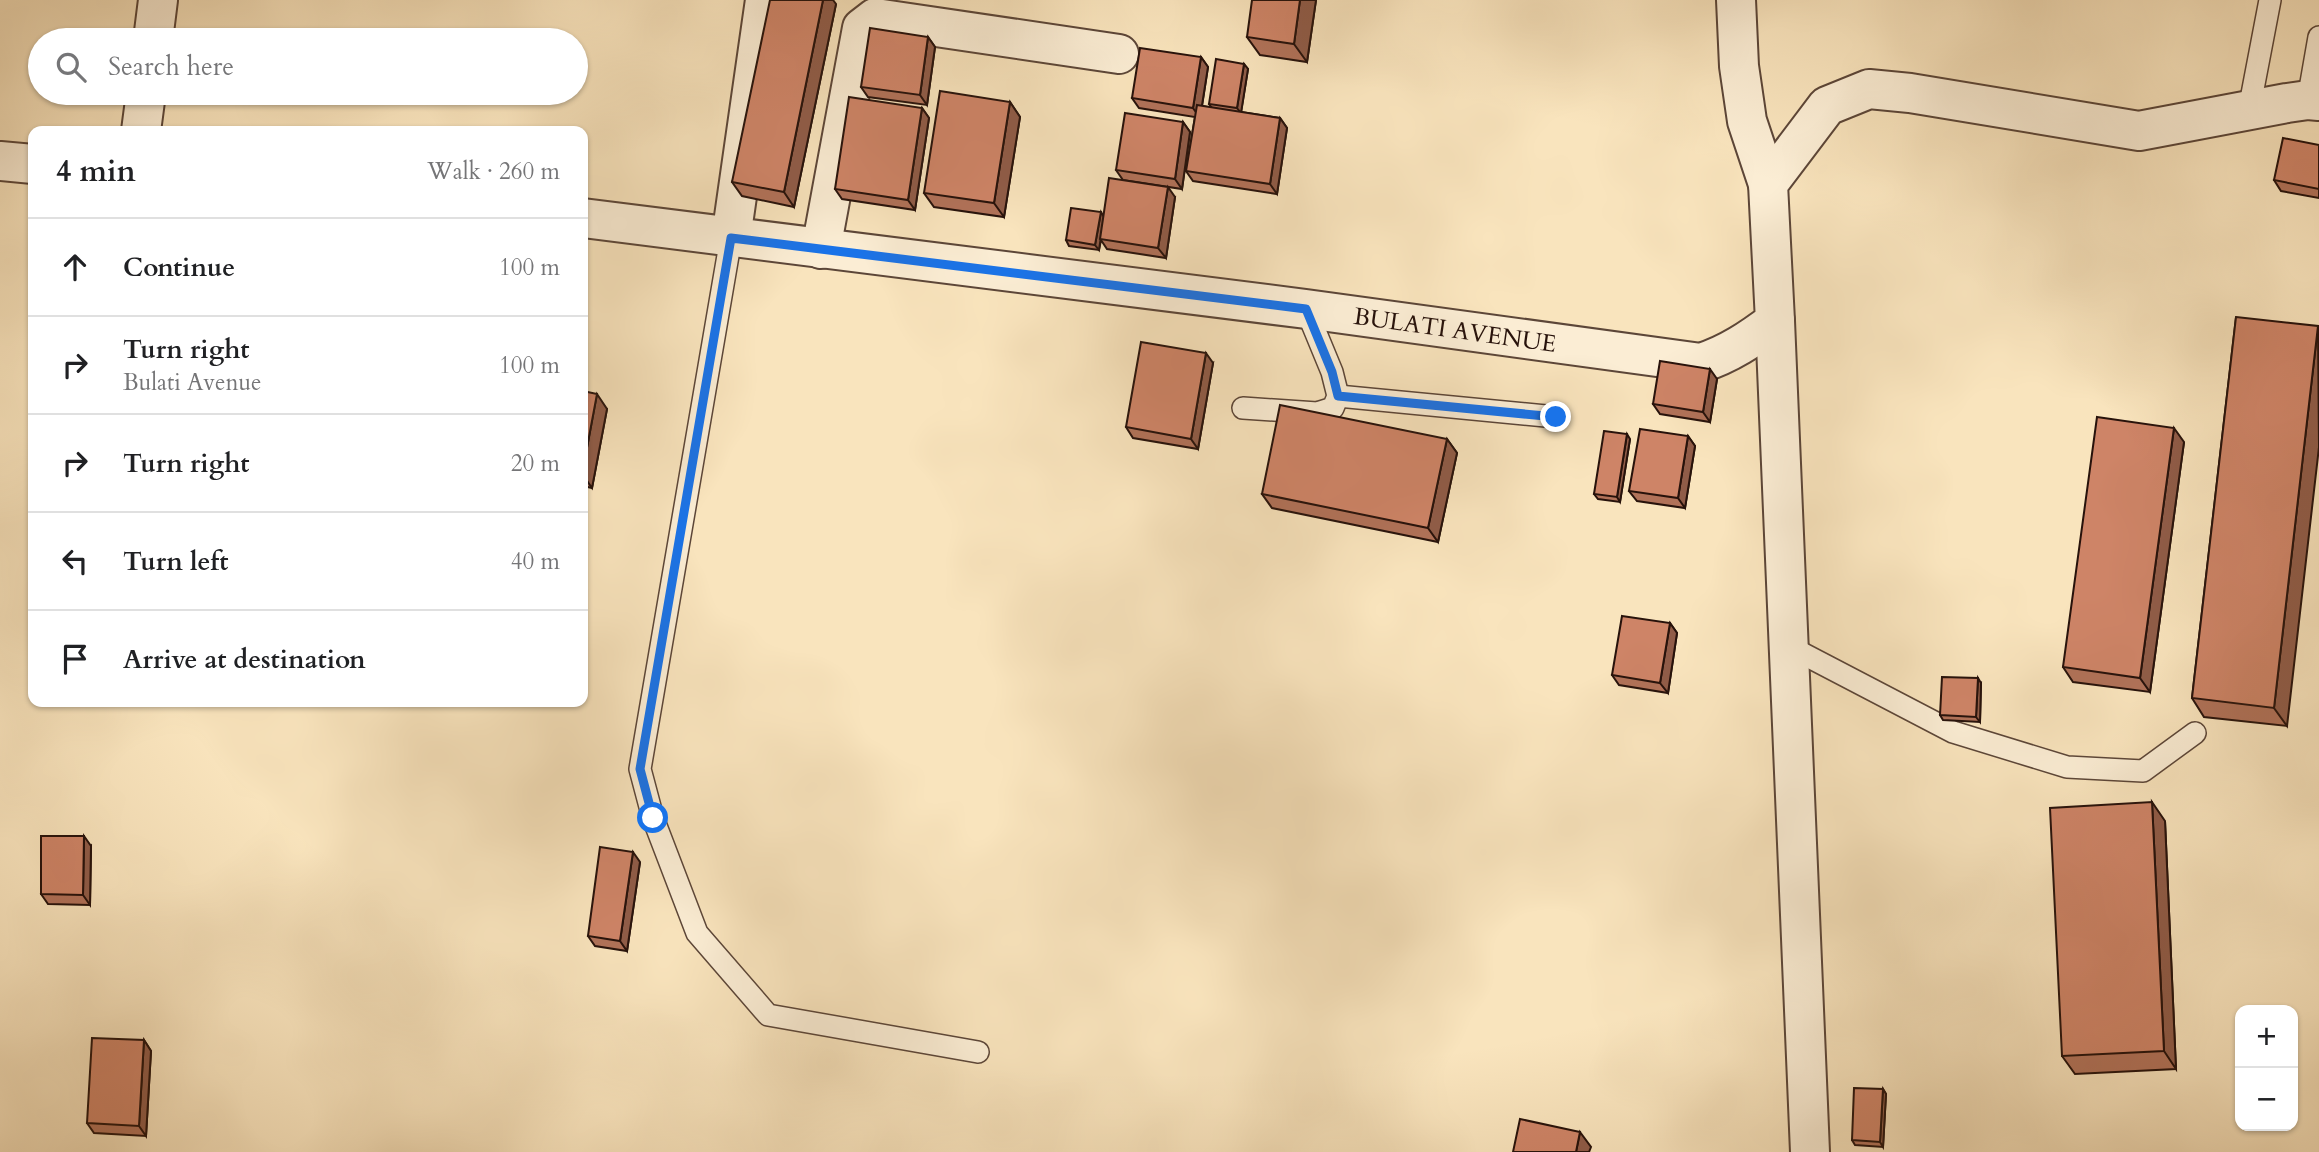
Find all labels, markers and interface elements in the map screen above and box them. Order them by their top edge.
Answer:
search box [28,28,588,105]
icon: search [52,48,90,86]
text: Search here [108,49,234,84]
text: 4 min [56,151,136,192]
text: Walk · 260 m [427,156,560,187]
icon: ahead [56,248,94,286]
text: Continue [123,250,235,285]
text: 100 m [499,252,560,283]
street label: BULATI AVENUE [1352,300,1558,361]
text: Turn right [123,332,250,367]
icon: right [56,346,94,384]
text: 100 m [499,350,560,381]
text: Bulati Avenue [123,367,262,398]
route end [1540,401,1571,432]
icon: right [56,444,94,482]
text: Turn right [123,446,250,481]
text: 20 m [511,448,560,479]
icon: left [56,542,94,580]
text: Turn left [123,544,228,579]
text: 40 m [511,546,560,577]
icon: arrive [56,640,94,678]
text: Arrive at destination [123,642,366,677]
route start [637,802,668,833]
map controls [2235,1005,2298,1131]
button: + [2235,1005,2298,1068]
button: − [2235,1068,2298,1131]

